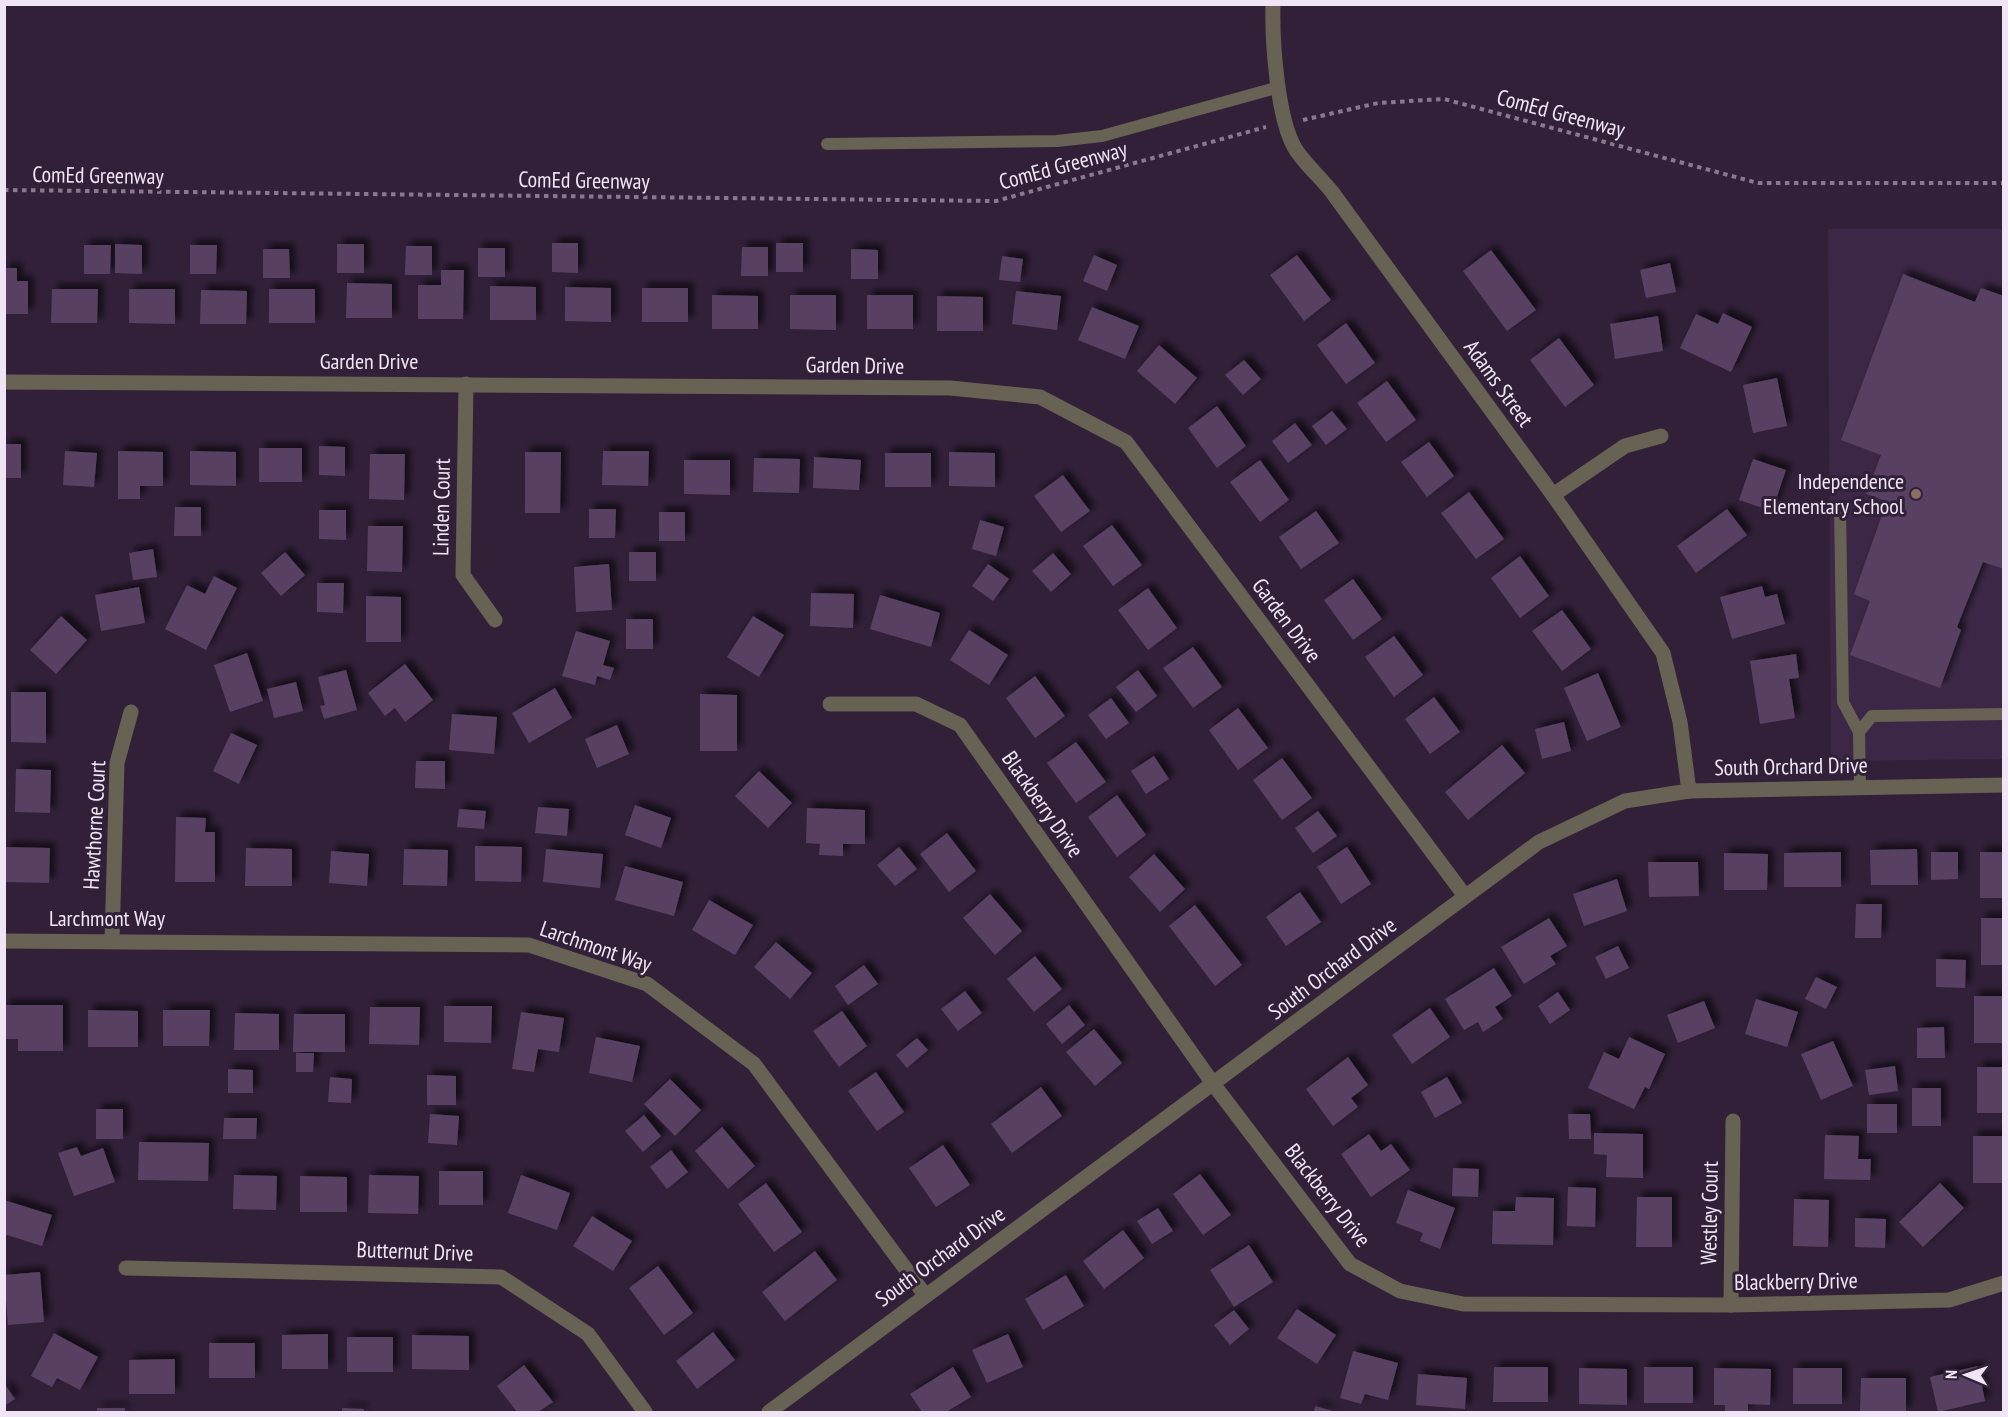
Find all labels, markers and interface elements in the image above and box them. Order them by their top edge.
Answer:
street label: ComEd Greenway [1494,82,1629,144]
street label: ComEd Greenway [996,134,1131,196]
street label: ComEd Greenway [32,160,165,190]
street label: ComEd Greenway [518,165,651,195]
street label: Adams Street [1458,334,1540,432]
street label: Garden Drive [320,347,418,375]
street label: Garden Drive [805,350,905,380]
street label: Linden Court [426,458,456,556]
place label: Independence Elementary School [1763,467,1905,520]
marker: Independence Elementary School [1909,487,1923,501]
street label: Garden Drive [1246,572,1328,668]
street label: Blackberry Drive [996,745,1090,863]
street label: South Orchard Drive [1714,751,1868,781]
street label: Hawthorne Court [77,760,111,890]
street label: Larchmont Way [49,904,166,932]
street label: South Orchard Drive [1262,911,1402,1025]
street label: Larchmont Way [537,914,656,978]
street label: Blackberry Drive [1279,1138,1377,1252]
street label: Westley Court [1694,1161,1724,1265]
street label: South Orchard Drive [870,1200,1010,1312]
street label: Butternut Drive [356,1235,474,1267]
street label: Blackberry Drive [1734,1266,1858,1296]
north arrow [1936,1345,1996,1405]
text: N [1941,1370,1961,1379]

